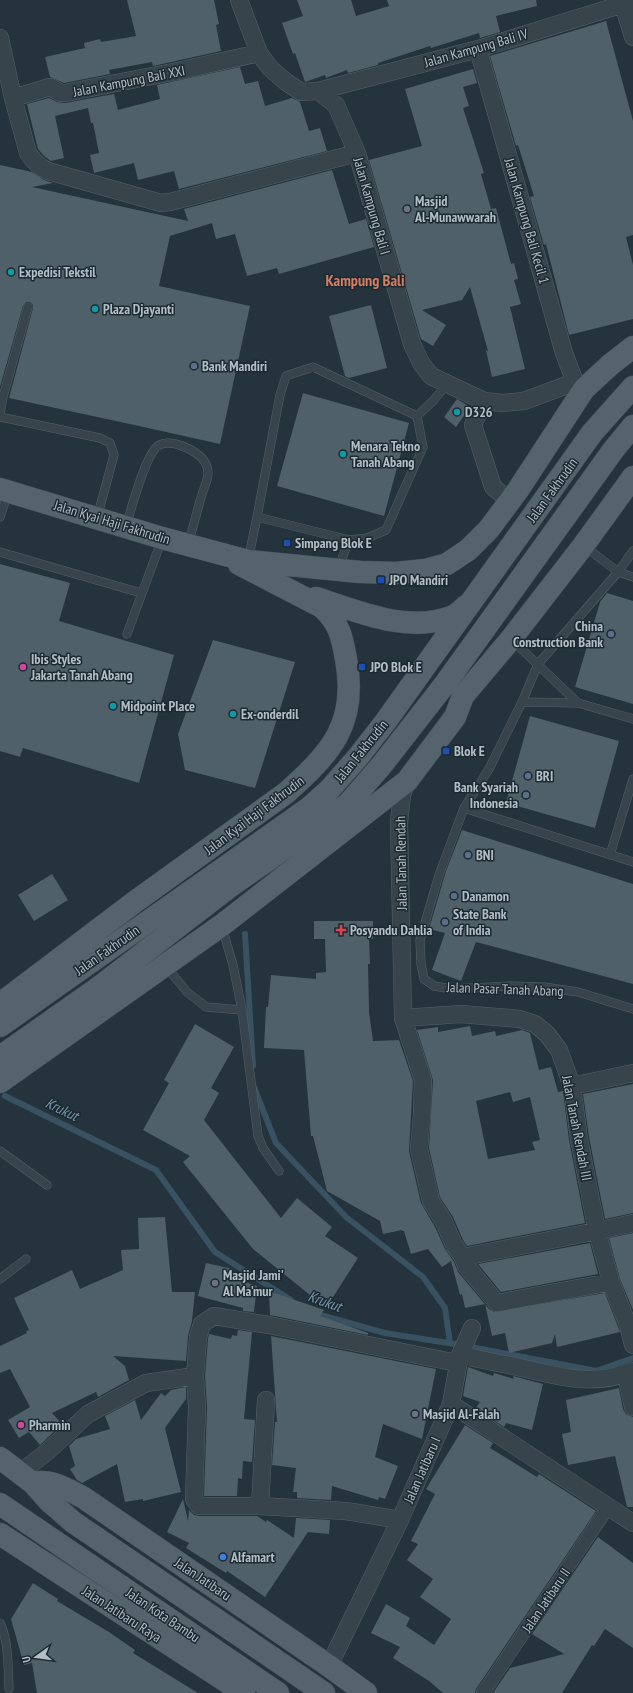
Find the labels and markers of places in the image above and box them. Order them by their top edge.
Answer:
place label: Masjid Al-Munawwarah [414,192,496,226]
marker: Masjid Al-Munawwarah [402,204,412,214]
place label: Expedisi Tekstil [19,263,96,281]
marker: Expedisi Tekstil [6,267,16,277]
place label: Plaza Djayanti [103,300,174,318]
marker: Plaza Djayanti [90,304,100,314]
place label: Bank Mandiri [202,357,267,375]
marker: Bank Mandiri [189,361,199,371]
place label: D326 [465,403,493,421]
marker: D326 [452,407,462,417]
place label: Menara Tekno Tanah Abang [351,437,420,471]
marker: Menara Tekno Tanah Abang [338,449,348,459]
place label: Simpang Blok E [295,534,372,552]
marker: Simpang Blok E [282,538,292,548]
place label: JPO Mandiri [388,571,448,589]
marker: JPO Mandiri [376,575,386,585]
place label: China Construction Bank [513,617,603,651]
marker: China Construction Bank [606,629,616,639]
place label: Ibis Styles Jakarta Tanah Abang [30,650,133,684]
place label: JPO Blok E [369,658,422,676]
marker: Ibis Styles Jakarta Tanah Abang [18,662,28,672]
marker: JPO Blok E [357,662,367,672]
place label: Midpoint Place [121,697,195,715]
marker: Midpoint Place [108,701,118,711]
place label: Ex-onderdil [241,705,299,723]
marker: Ex-onderdil [228,709,238,719]
place label: Blok E [454,742,485,760]
marker: Blok E [441,746,451,756]
place label: BRI [536,767,553,785]
marker: BRI [523,771,533,781]
place label: Bank Syariah Indonesia [454,778,518,812]
marker: Bank Syariah Indonesia [521,790,531,800]
place label: BNI [476,846,494,864]
marker: BNI [463,850,473,860]
place label: Danamon [462,887,509,905]
marker: Danamon [449,891,459,901]
place label: State Bank of India [453,905,507,939]
marker: State Bank of India [440,917,450,927]
place label: Posyandu Dahlia [350,921,433,939]
marker: Posyandu Dahlia [335,924,347,936]
place label: Masjid Jami' Al Ma'mur [222,1266,284,1300]
marker: Masjid Jami' Al Ma'mur [210,1278,220,1288]
place label: Masjid Al-Falah [423,1405,500,1423]
marker: Masjid Al-Falah [410,1409,420,1419]
place label: Pharmin [29,1416,71,1434]
marker: Pharmin [16,1420,26,1430]
place label: Alfamart [230,1548,275,1566]
marker: Alfamart [218,1552,228,1562]

